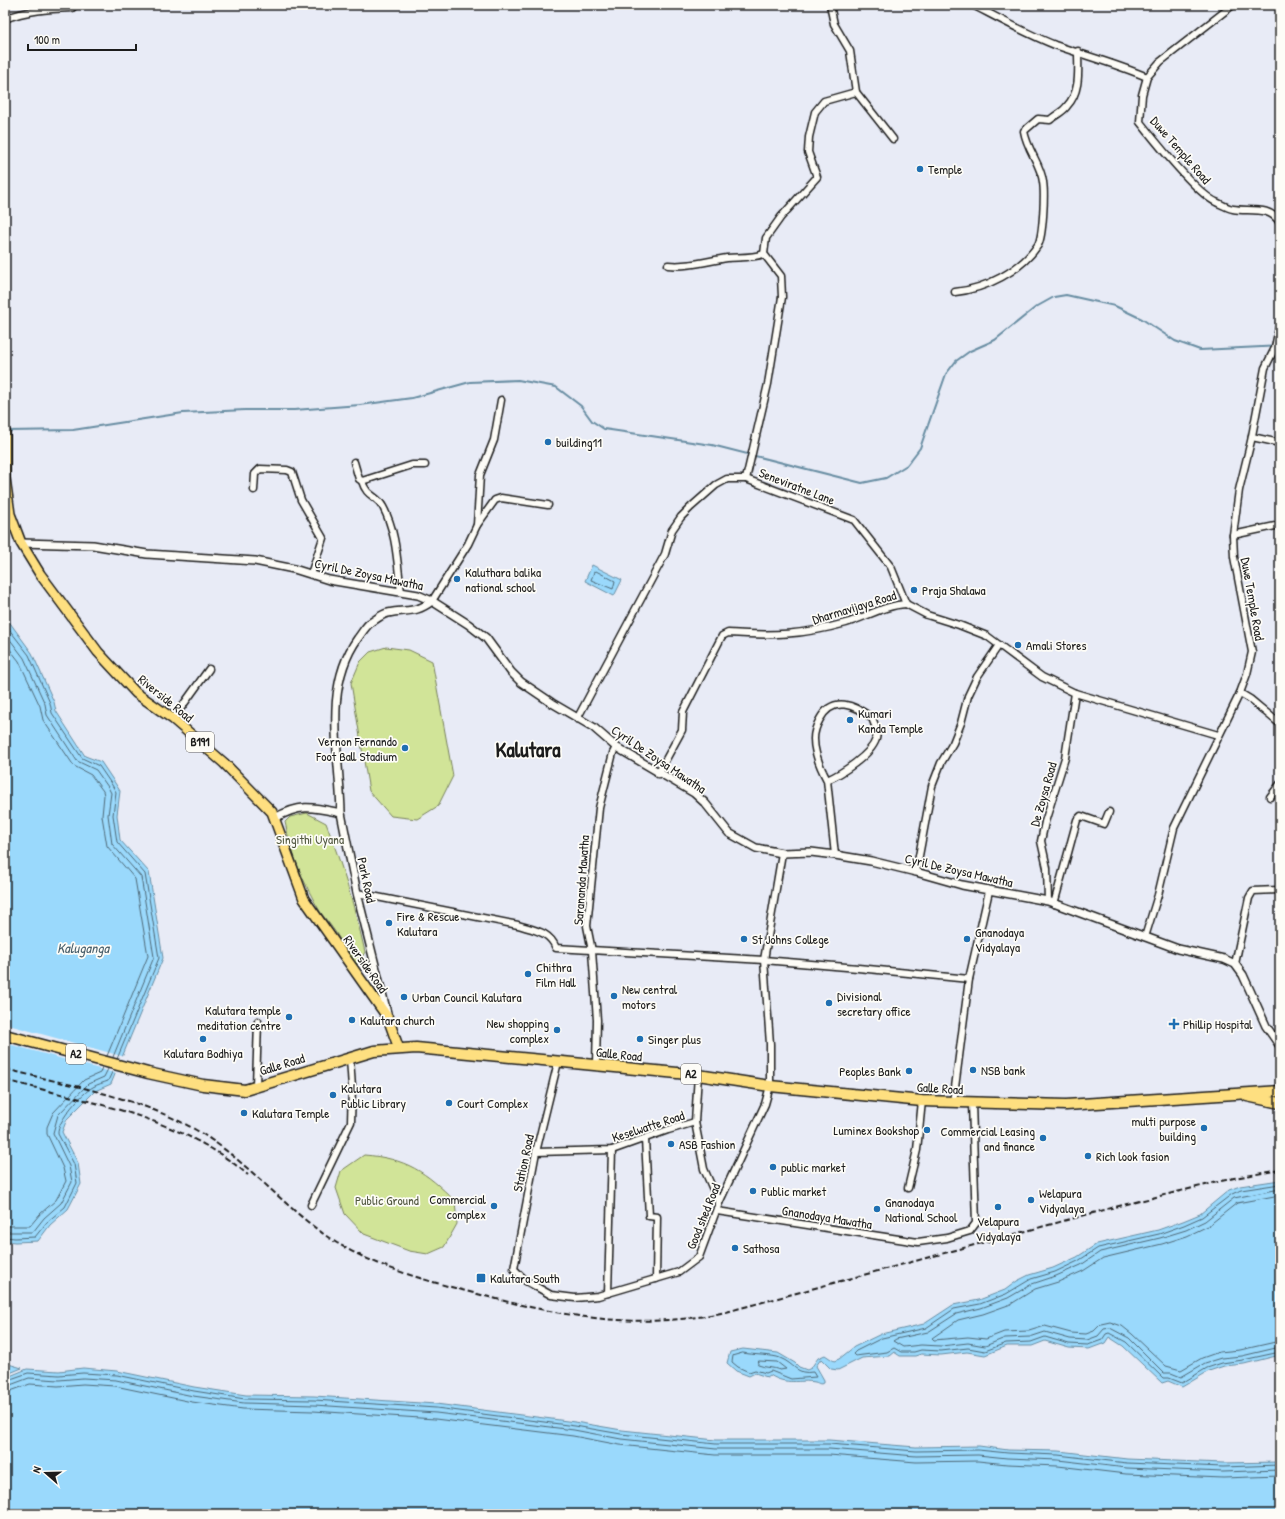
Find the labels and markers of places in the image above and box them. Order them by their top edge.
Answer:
place label: Temple [928,160,962,178]
marker: Temple [915,164,925,174]
place label: building11 [556,433,602,451]
marker: building11 [543,437,553,447]
place label: Kaluthara balika national school [465,563,541,596]
marker: Kaluthara balika national school [452,574,462,584]
place label: Praja Shalawa [922,581,986,599]
marker: Praja Shalawa [909,585,919,595]
place label: Amali Stores [1026,636,1087,654]
marker: Amali Stores [1013,640,1023,650]
place label: Kumari Kanda Temple [858,704,923,737]
marker: Kumari Kanda Temple [845,715,855,725]
place label: Vernon Fernando Foot Ball Stadium [315,732,397,765]
marker: Vernon Fernando Foot Ball Stadium [400,743,410,753]
place label: Fire & Rescue Kalutara [396,907,459,940]
marker: Fire & Rescue Kalutara [384,918,394,928]
place label: Gnanodaya Vidyalaya [975,923,1024,956]
place label: St Johns College [752,930,829,948]
marker: St Johns College [739,934,749,944]
marker: Gnanodaya Vidyalaya [962,934,972,944]
place label: Chithra Film Hall [535,958,576,991]
marker: Chithra Film Hall [523,969,533,979]
place label: New central motors [622,980,678,1013]
place label: Divisional secretary office [837,987,911,1020]
place label: Urban Council Kalutara [412,988,522,1006]
marker: New central motors [609,991,619,1001]
marker: Urban Council Kalutara [399,992,409,1002]
marker: Divisional secretary office [824,998,834,1008]
place label: Kalutara temple meditation centre [197,1001,281,1034]
place label: Kalutara church [360,1011,435,1029]
marker: Kalutara temple meditation centre [284,1012,294,1022]
place label: New shopping complex [486,1014,549,1047]
marker: Kalutara church [347,1015,357,1025]
place label: Phillip Hospital [1183,1015,1253,1033]
marker: Phillip Hospital [1168,1018,1180,1030]
marker: New shopping complex [552,1025,562,1035]
place label: Singer plus [648,1030,701,1048]
marker: Kalutara Bodhiya [198,1034,208,1044]
marker: Singer plus [635,1034,645,1044]
place label: Kalutara Bodhiya [163,1044,243,1062]
place label: NSB bank [981,1061,1026,1079]
place label: Peoples Bank [839,1062,902,1080]
marker: NSB bank [968,1065,978,1075]
marker: Peoples Bank [904,1066,914,1076]
place label: Kalutara Public Library [341,1079,406,1112]
marker: Kalutara Public Library [328,1090,338,1100]
place label: Court Complex [457,1094,528,1112]
marker: Court Complex [444,1098,454,1108]
place label: Kalutara Temple [252,1104,330,1122]
marker: Kalutara Temple [239,1108,249,1118]
place label: multi purpose building [1131,1112,1196,1145]
place label: Luminex Bookshop [834,1121,919,1139]
place label: Commercial Leasing and finance [941,1122,1035,1155]
marker: multi purpose building [1199,1123,1209,1133]
marker: Luminex Bookshop [922,1125,932,1135]
marker: Commercial Leasing and finance [1038,1133,1048,1143]
place label: ASB Fashion [679,1135,735,1153]
marker: ASB Fashion [666,1139,676,1149]
place label: Rich look fasion [1096,1147,1170,1165]
marker: Rich look fasion [1083,1151,1093,1161]
place label: public market [781,1158,846,1176]
marker: public market [768,1162,778,1172]
place label: Public market [761,1182,827,1200]
place label: Welapura Vidyalaya [1039,1184,1084,1217]
marker: Public market [748,1186,758,1196]
place label: Commercial complex [429,1190,487,1223]
place label: Gnanodaya National School [885,1193,958,1226]
marker: Welapura Vidyalaya [1026,1195,1036,1205]
marker: Commercial complex [489,1201,499,1211]
marker: Velapura Vidyalaya [993,1202,1003,1212]
marker: Gnanodaya National School [872,1204,882,1214]
place label: Velapura Vidyalaya [975,1212,1021,1245]
place label: Sathosa [743,1239,779,1257]
marker: Sathosa [730,1243,740,1253]
place label: Kalutara South [490,1269,560,1287]
marker: Kalutara South [475,1272,487,1284]

